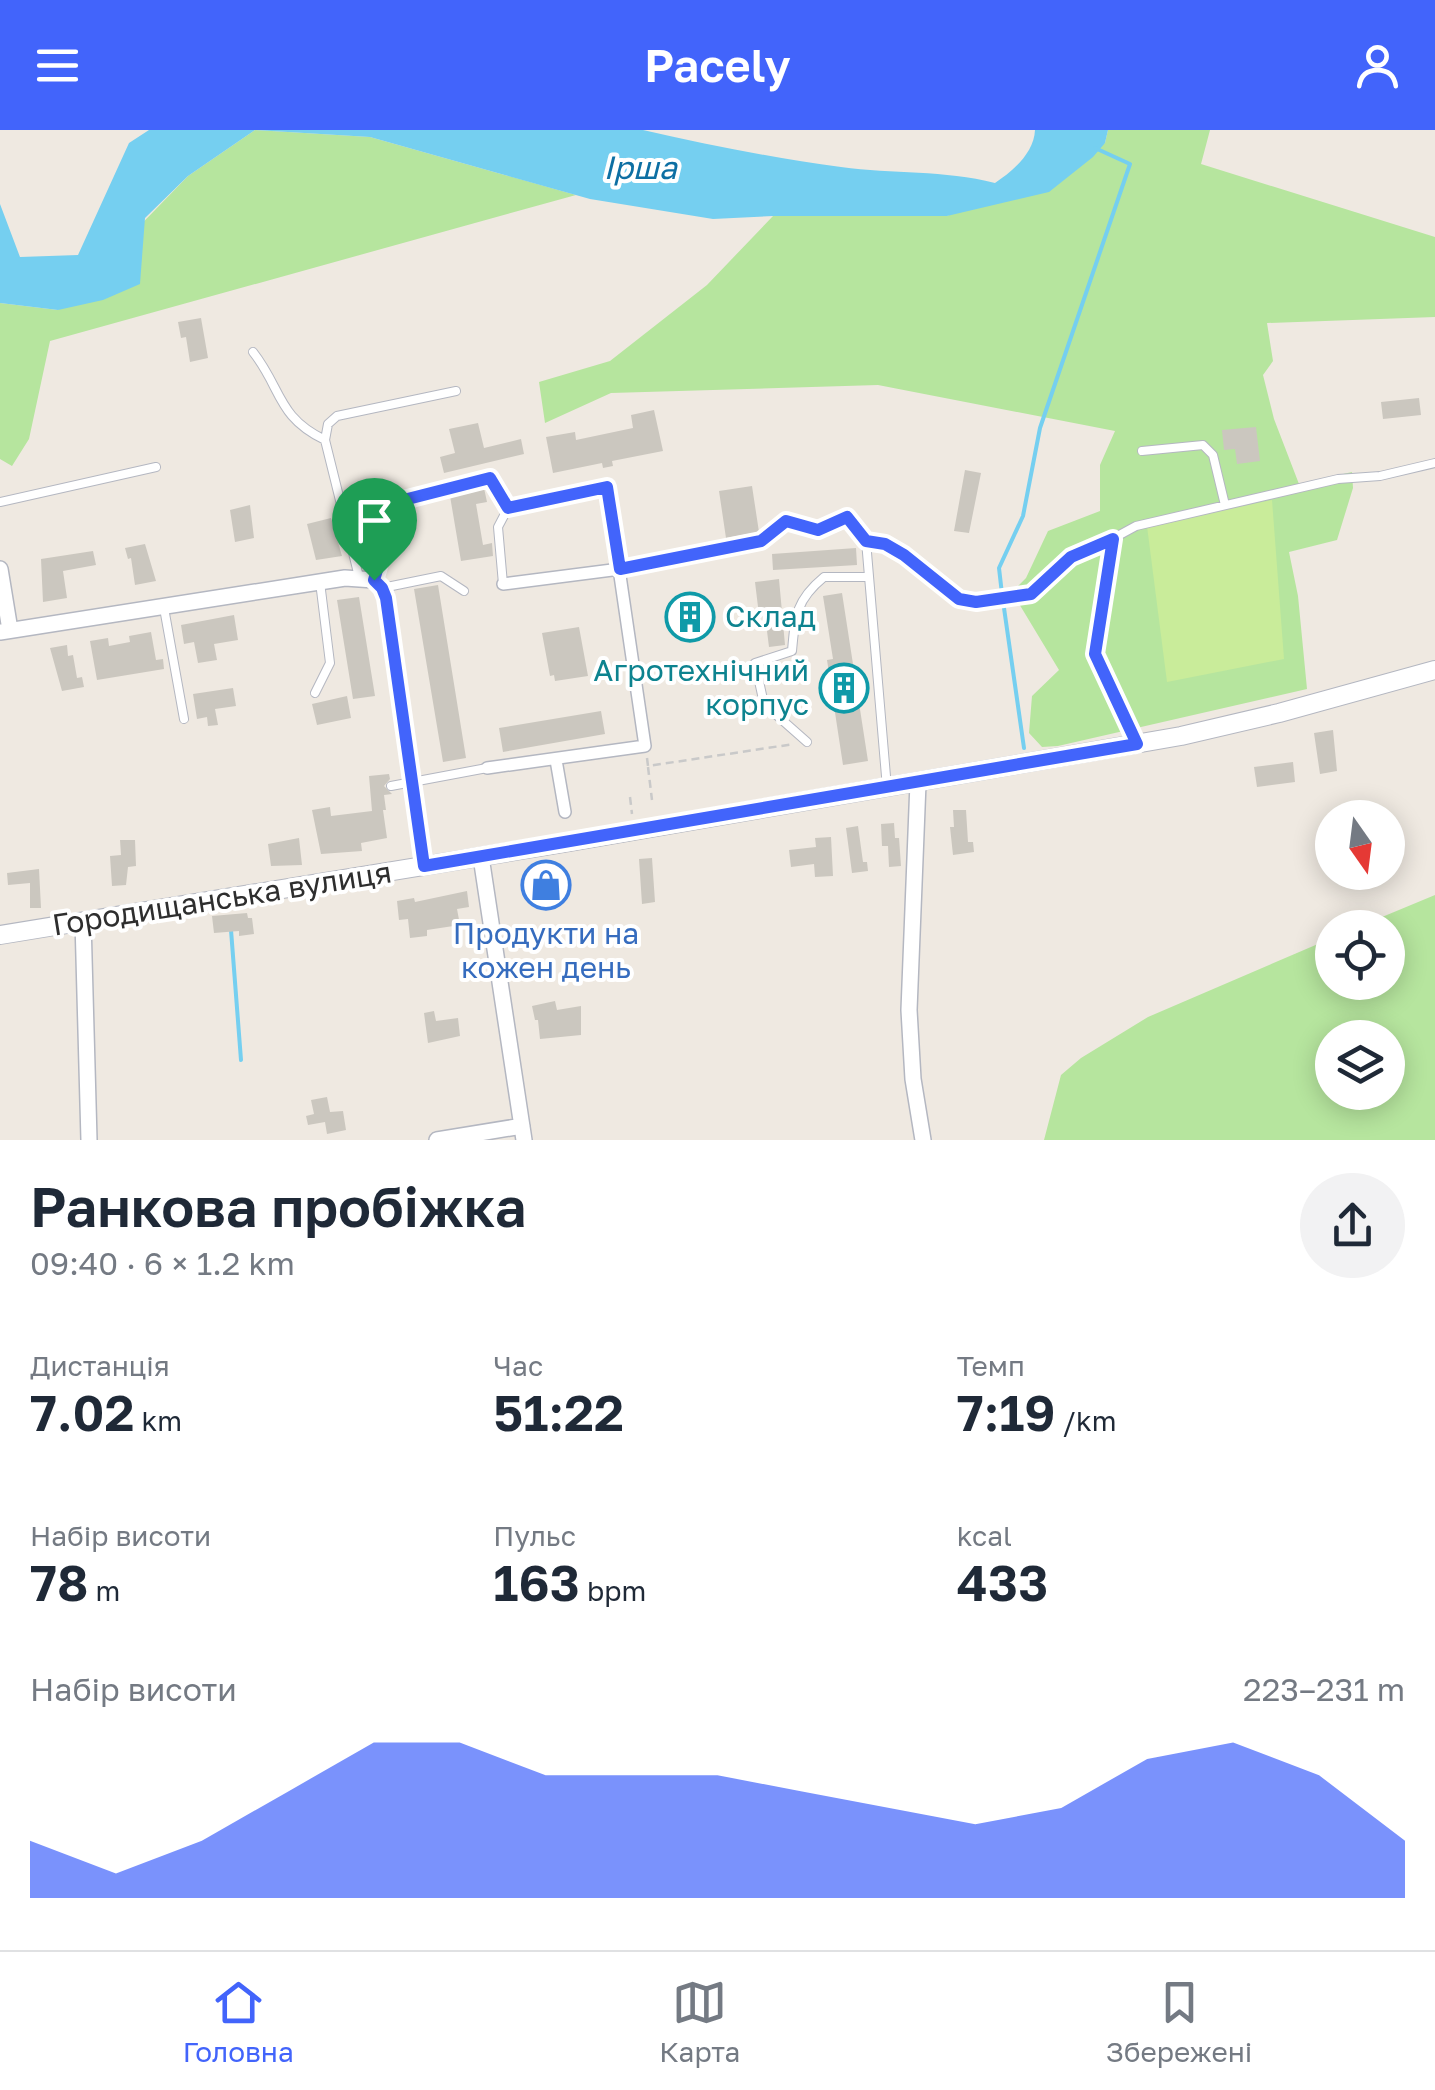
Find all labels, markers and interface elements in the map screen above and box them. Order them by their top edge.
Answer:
icon: menu [30,38,85,93]
text: Pacely [644,38,791,92]
icon: person [1350,38,1405,93]
water label: Ірша [603,148,679,186]
pin [332,478,417,581]
icon: arrive [347,493,402,548]
building icon: Склад [664,591,716,643]
place label: Склад [725,598,816,634]
place label: Агротехнічний корпус [593,652,809,722]
building icon: Агротехнічний корпус [818,662,870,714]
north arrow [1315,800,1405,890]
map controls [1315,800,1405,1110]
street label: Городищанська вулиця [50,853,394,943]
shop icon: Продукти на кожен день [520,859,572,911]
button: locate [1315,910,1405,1000]
place label: Продукти на кожен день [453,915,639,985]
button: layers [1315,1020,1405,1110]
text: Ранкова пробіжка [30,1173,526,1239]
button: share [1300,1173,1405,1278]
text: 09:40 · 6 × 1.2 km [30,1244,295,1282]
text: Дистанція [30,1349,170,1382]
text: Час [493,1349,543,1382]
text: Темп [957,1349,1025,1382]
text: 7.02 [30,1382,134,1442]
text: 51:22 [493,1382,624,1442]
text: 7:19 [957,1382,1056,1442]
text: km [134,1404,182,1437]
text: /km [1056,1404,1117,1437]
text: Набір висоти [30,1519,211,1552]
text: Пульс [493,1519,576,1552]
text: kcal [957,1519,1012,1552]
text: 78 [30,1552,88,1612]
text: 163 [493,1552,580,1612]
text: 433 [957,1552,1048,1612]
text: m [88,1574,120,1607]
text: bpm [580,1574,646,1607]
text: Набір висоти [30,1670,237,1708]
text: 223–231 m [1243,1670,1405,1708]
tab: Головна [183,1975,294,2068]
tab: Карта [659,1975,740,2068]
tab: Збережені [1106,1975,1252,2068]

